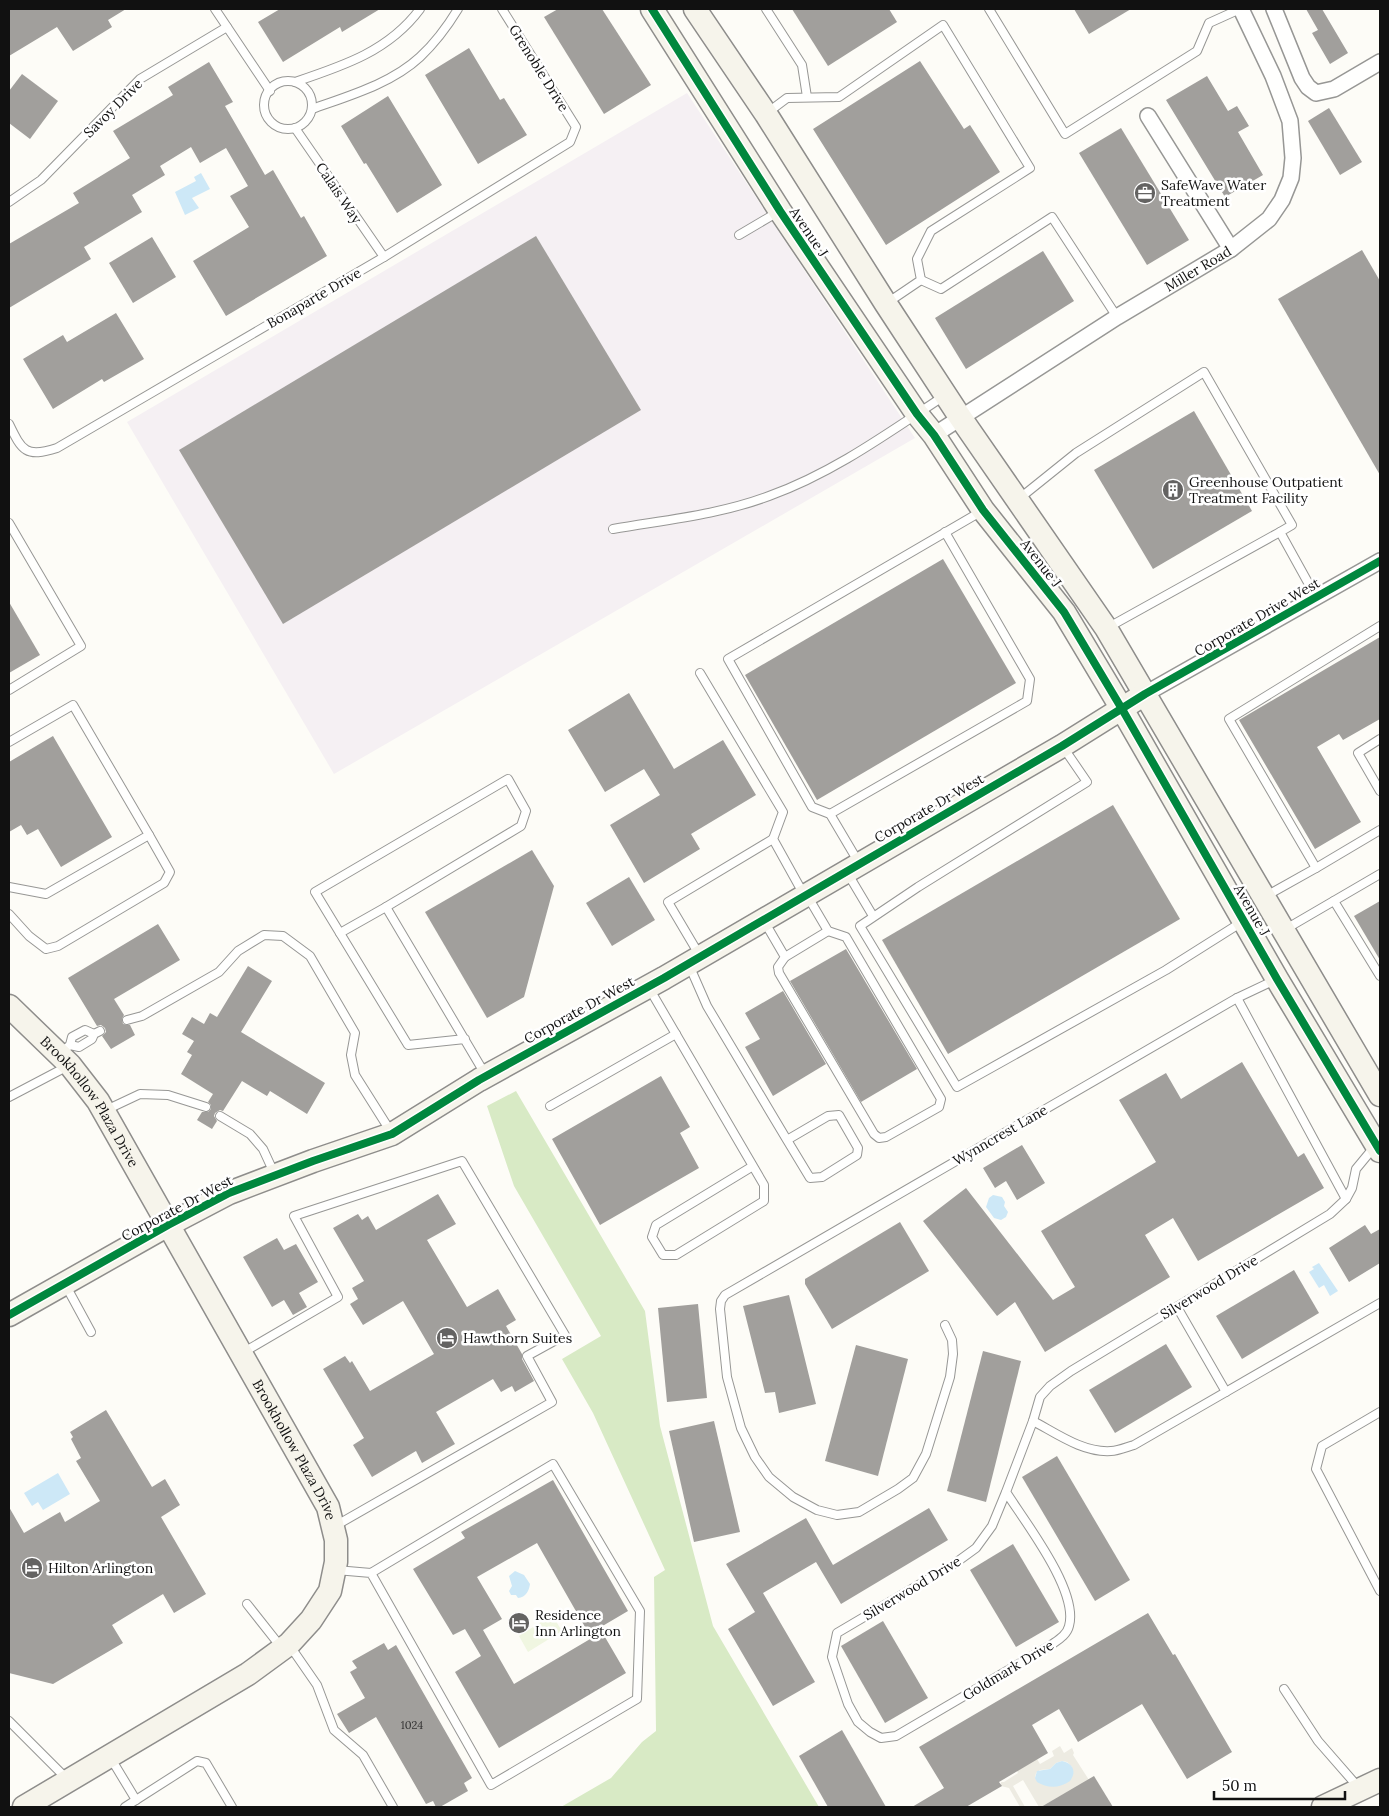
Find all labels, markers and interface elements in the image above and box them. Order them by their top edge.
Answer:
street label: Grenoble Drive [505,21,573,115]
street label: Savoy Drive [80,74,147,141]
street label: Calais Way [312,159,366,228]
place label: SafeWave Water Treatment [1161,176,1266,210]
office icon: SafeWave Water Treatment [1133,181,1157,205]
street label: Avenue J [785,203,832,260]
street label: Miller Road [1161,242,1234,295]
street label: Bonaparte Drive [264,263,365,332]
place label: Greenhouse Outpatient Treatment Facility [1189,473,1344,507]
building icon: Greenhouse Outpatient Treatment Facility [1161,478,1185,502]
street label: Avenue J [1016,534,1065,591]
street label: Corporate Drive West [1191,573,1323,660]
street label: Corporate Dr West [871,769,987,847]
street label: Avenue J [1230,880,1274,939]
street label: Corporate Dr West [521,972,638,1048]
street label: Brookhollow Plaza Drive [36,1032,143,1171]
street label: Wynncrest Lane [949,1100,1051,1169]
street label: Corporate Dr West [118,1171,236,1245]
street label: Silverwood Drive [1157,1251,1261,1323]
hotel icon: Hawthorn Suites [435,1326,459,1350]
place label: Hawthorn Suites [463,1329,572,1347]
street label: Brookhollow Plaza Drive [249,1376,340,1522]
street label: Silverwood Drive [860,1552,964,1624]
hotel icon: Hilton Arlington [20,1556,44,1580]
place label: Hilton Arlington [48,1559,154,1577]
place label: Residence Inn Arlington [535,1606,622,1640]
hotel icon: Residence Inn Arlington [507,1611,531,1635]
street label: Goldmark Drive [959,1636,1057,1704]
house number: 1024 [401,1718,423,1732]
scale bar [1214,1768,1345,1800]
text: 50 m [1222,1776,1257,1795]

